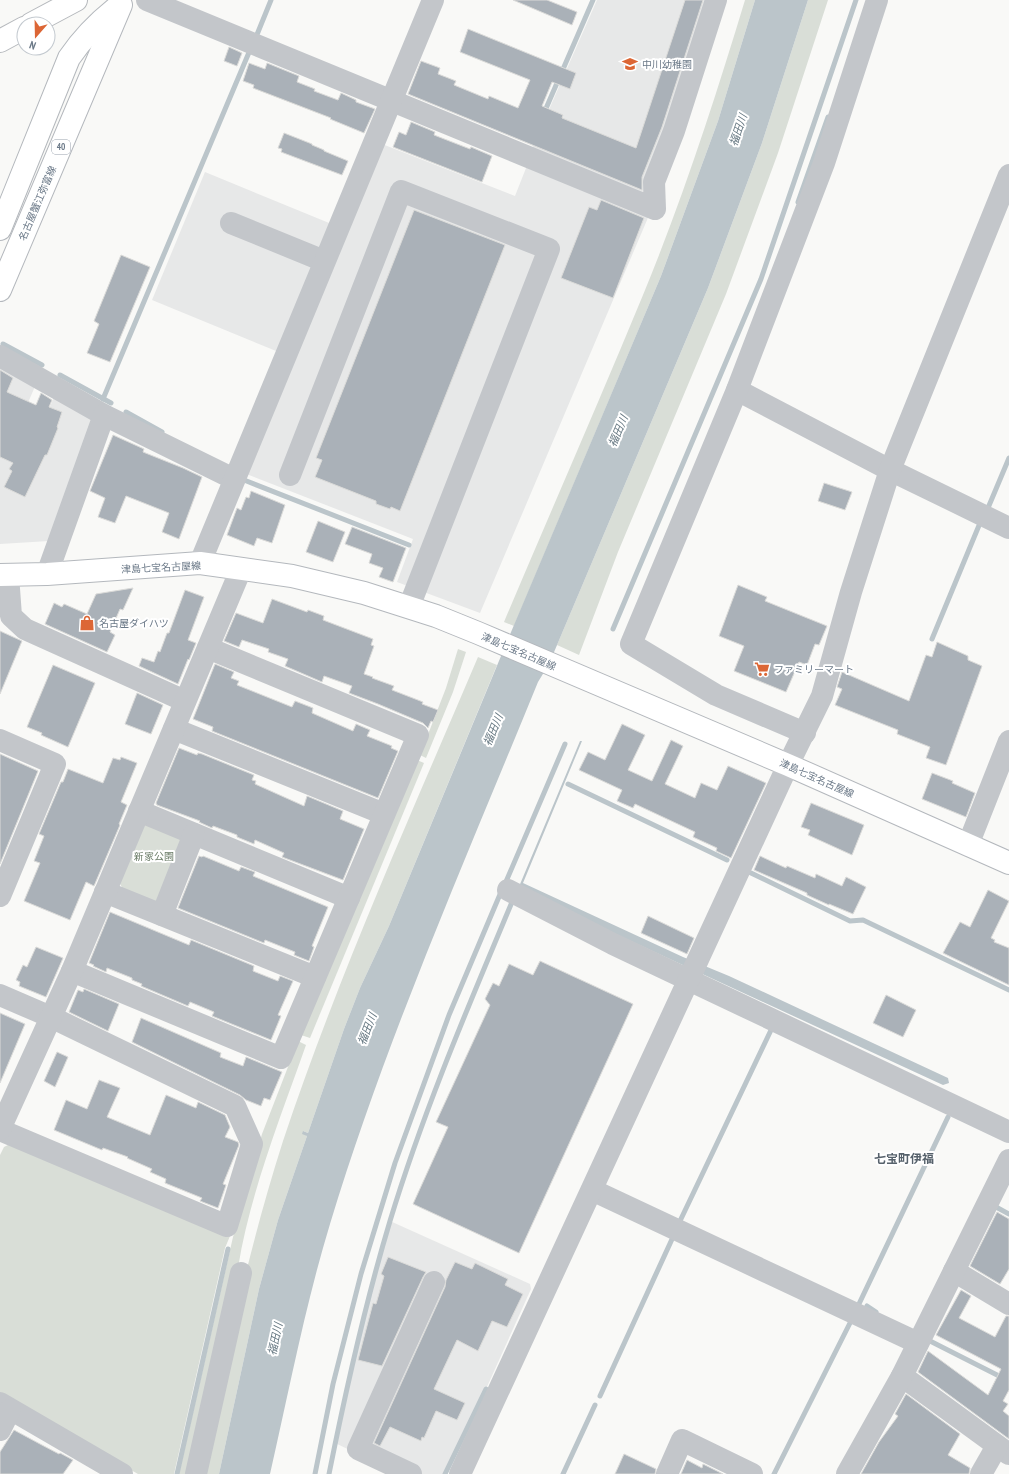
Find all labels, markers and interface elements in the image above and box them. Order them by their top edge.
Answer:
north arrow [16,16,56,56]
text: N [27,38,38,53]
school or university icon: 中川幼稚園 [621,55,639,73]
place label: 中川幼稚園 [642,58,692,71]
water label: 福田川 [726,111,750,148]
road number: 40 [52,140,70,154]
street label: 名古屋蟹江弥富線 [16,164,59,243]
water label: 福田川 [605,412,631,449]
street label: 津島七宝名古屋線 [121,559,201,576]
shop icon: 名古屋ダイハツ [78,614,96,632]
place label: 名古屋ダイハツ [99,617,169,630]
street label: 津島七宝名古屋線 [479,630,558,673]
supermarket icon: ファミリーマート [753,660,771,678]
place label: ファミリーマート [774,663,854,676]
water label: 福田川 [480,711,506,748]
street label: 津島七宝名古屋線 [778,756,856,801]
park label: 新家公園 [134,850,174,863]
water label: 福田川 [355,1010,380,1047]
district label: 七宝町伊福 [874,1151,934,1166]
water label: 福田川 [265,1320,285,1357]

